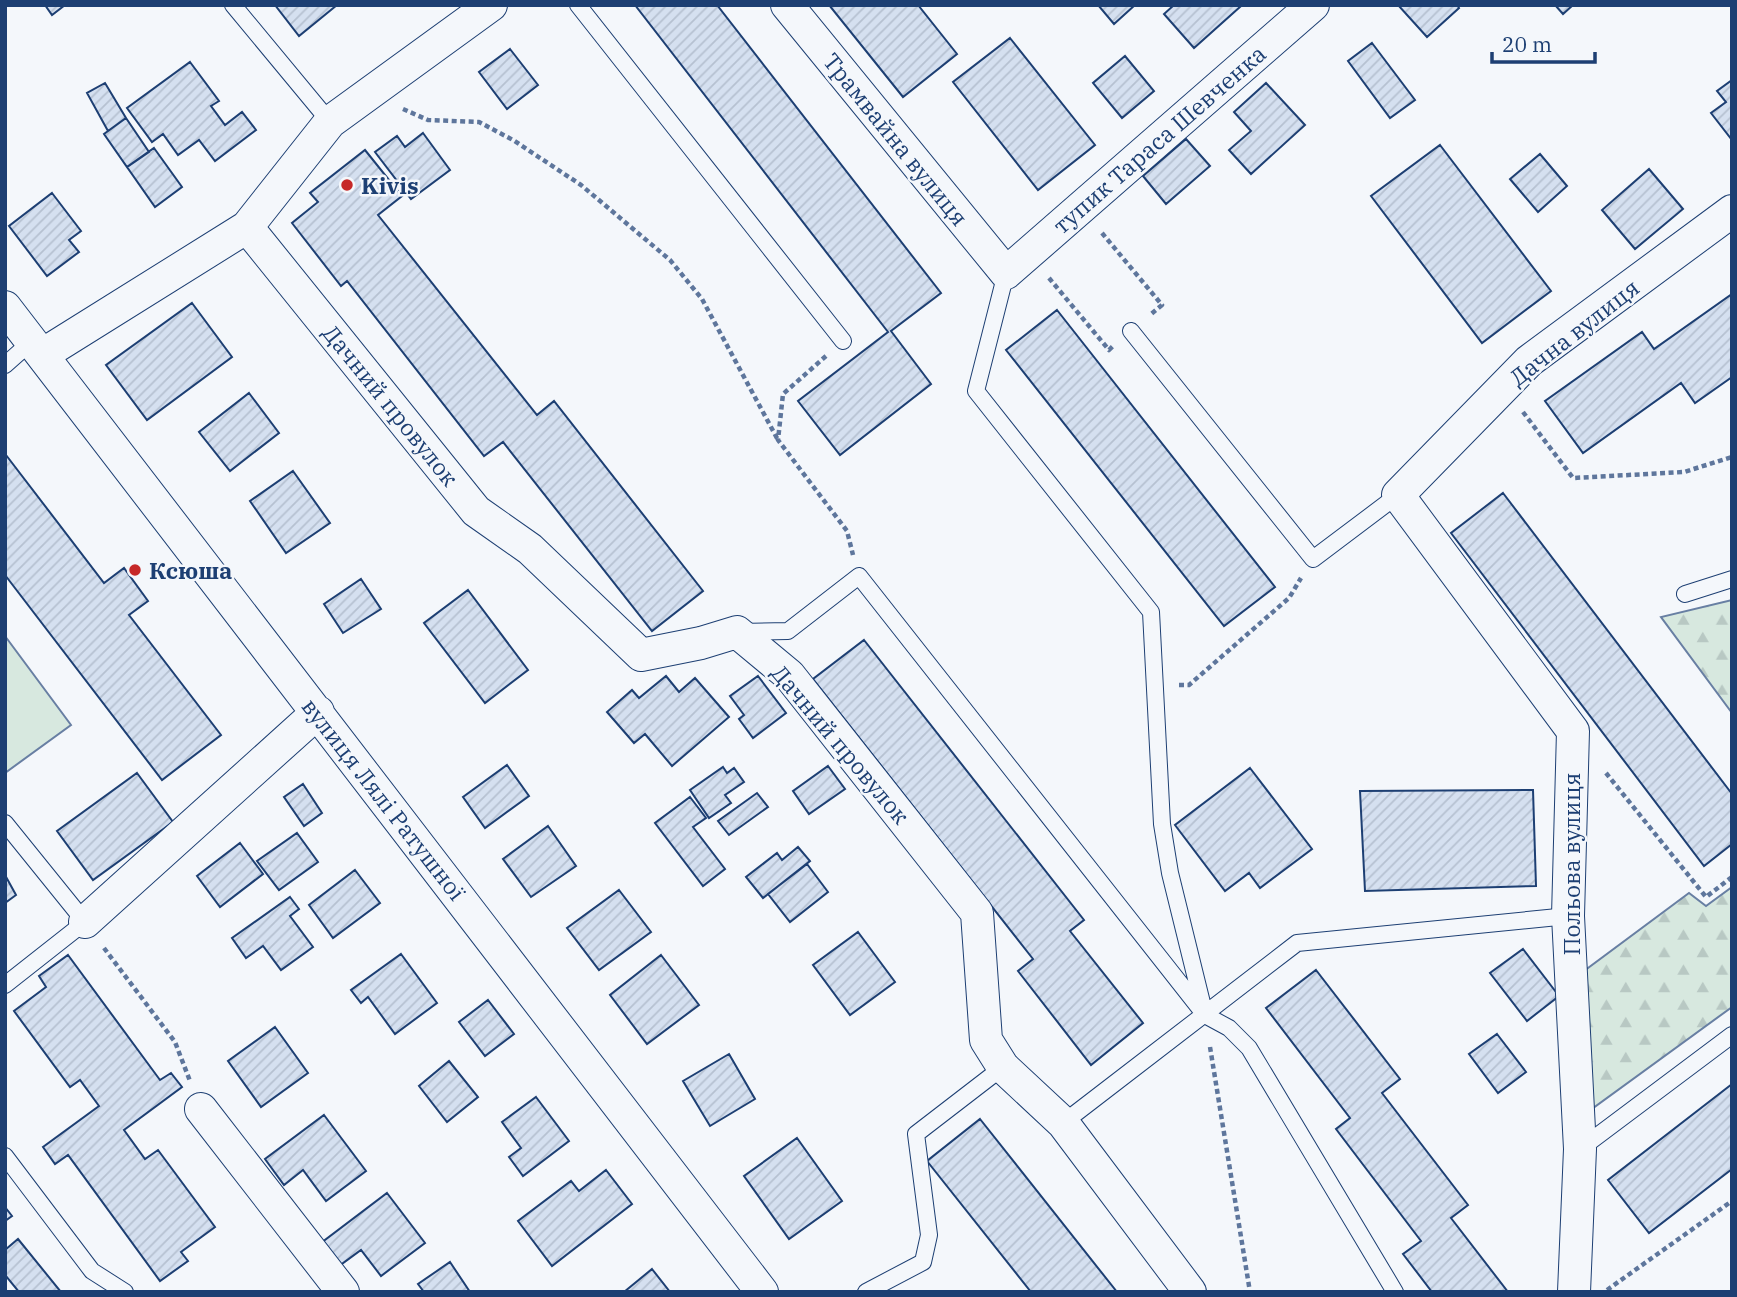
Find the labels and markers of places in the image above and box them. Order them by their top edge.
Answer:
place label: Kivis [361,170,419,200]
marker: Kivis [339,177,355,193]
place label: Ксюша [149,555,232,585]
marker: Ксюша [127,562,143,578]

